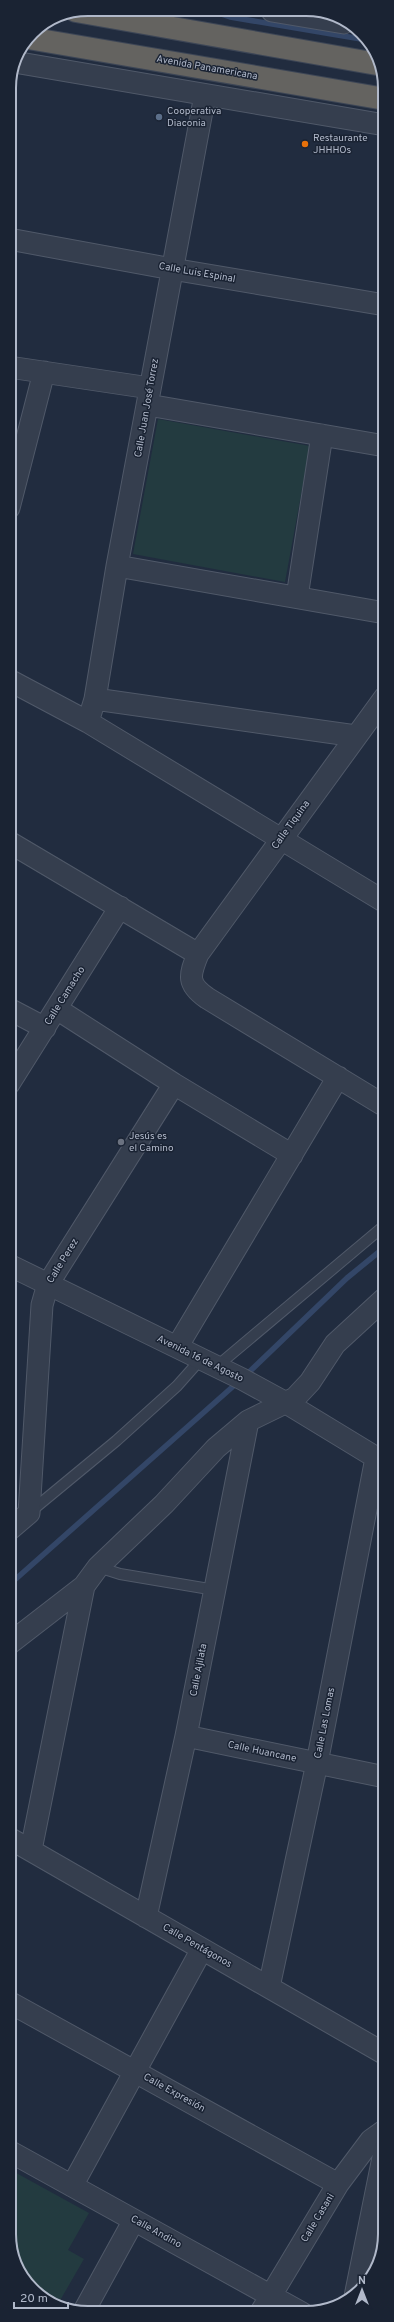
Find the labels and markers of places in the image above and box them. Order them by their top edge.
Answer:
place label: Cooperativa Diaconia [167,105,221,130]
marker: Cooperativa Diaconia [154,112,164,122]
place label: Restaurante JHHHOs [313,132,368,157]
marker: Restaurante JHHHOs [300,139,310,149]
place label: Jesús es el Camino [129,1130,174,1155]
marker: Jesús es el Camino [116,1137,126,1147]

